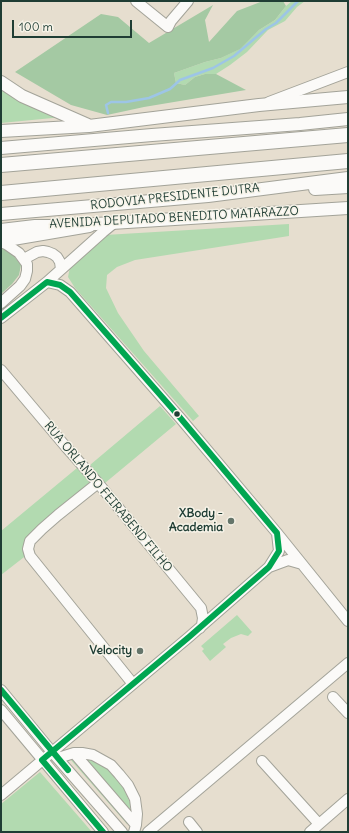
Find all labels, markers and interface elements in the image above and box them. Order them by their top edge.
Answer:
scale bar [14,12,134,38]
text: 100 m [19,19,53,34]
street label: RODOVIA PRESIDENTE DUTRA [90,181,260,213]
street label: AVENIDA DEPUTADO BENEDITO MATARAZZO [49,204,299,232]
unlabelled marker [172,409,182,419]
street label: RUA ORLANDO FEIRABEND FILHO [41,419,175,575]
place label: XBody - Academia [169,507,223,535]
marker: XBody - Academia [226,516,236,526]
place label: Velocity [89,644,132,658]
marker: Velocity [135,646,145,656]

